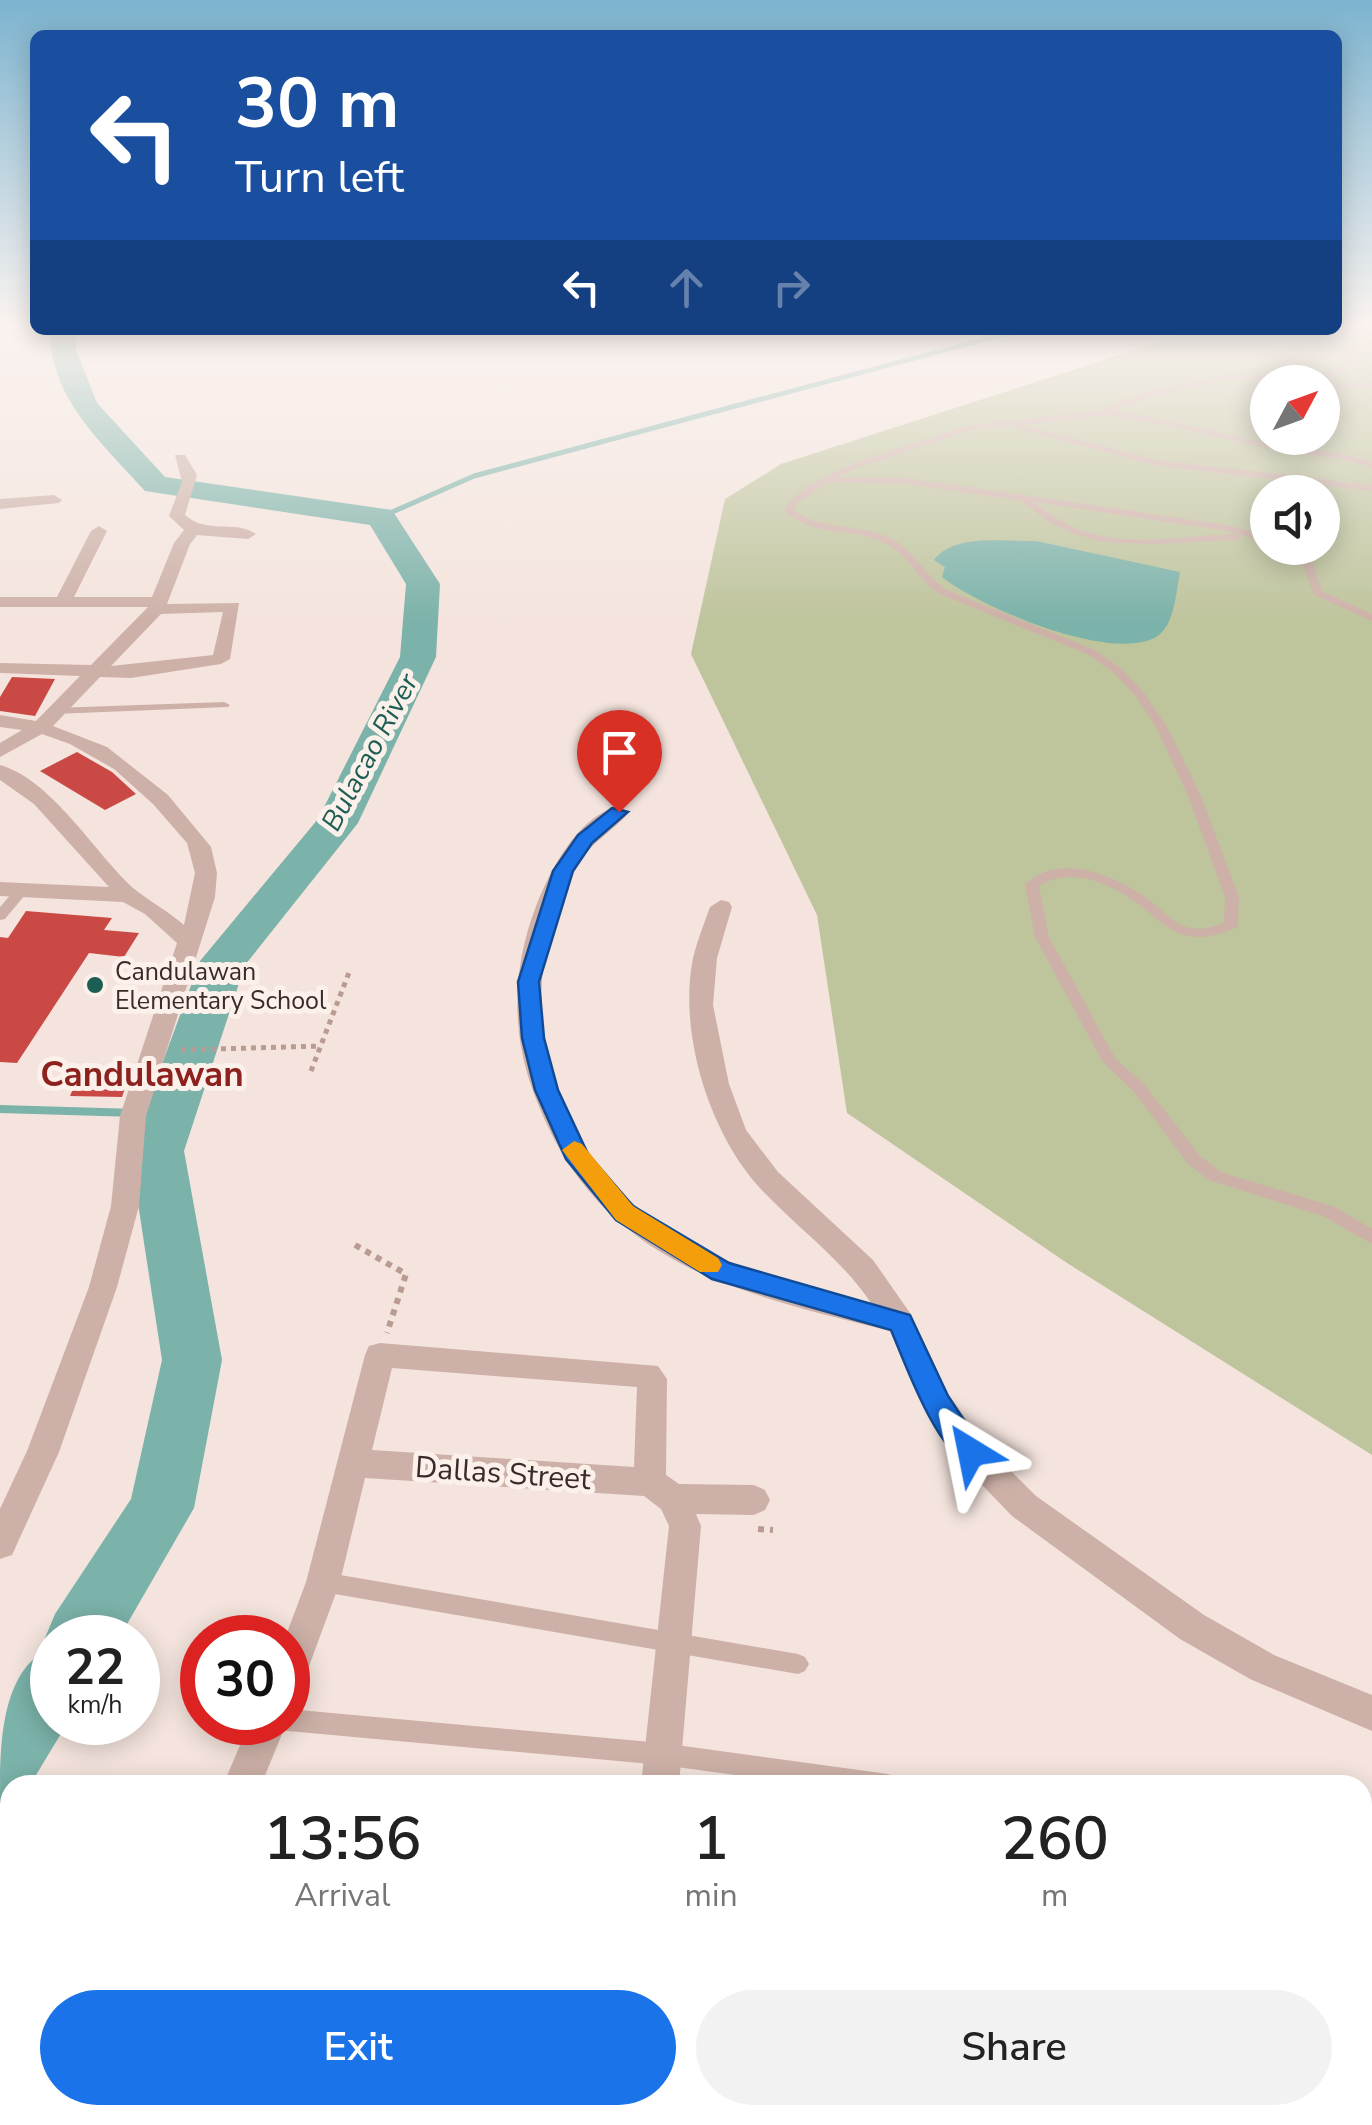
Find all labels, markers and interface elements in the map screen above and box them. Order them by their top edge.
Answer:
text: 30 m [235,56,399,152]
icon: left [70,70,200,200]
text: Turn left [235,147,404,208]
icon: left [554,260,609,315]
icon: ahead [659,260,714,315]
icon: right [764,260,819,315]
north arrow [1250,365,1340,455]
map controls [1250,365,1340,565]
button: sound [1250,475,1340,565]
water label: Bulacao River [313,667,428,838]
pin [577,710,662,813]
icon: arrive [592,725,647,780]
place label: Candulawan Elementary School [115,955,327,1018]
marker: Candulawan Elementary School [84,974,106,996]
district label: Candulawan [40,1051,244,1098]
position arrow [919,1400,1023,1504]
street label: Dallas Street [414,1447,593,1500]
speed limit sign: 30 [180,1615,310,1745]
text: 22 [65,1633,125,1702]
text: km/h [67,1688,123,1722]
text: 13:56 [263,1798,421,1880]
text: 1 [693,1798,729,1880]
text: 260 [1001,1798,1109,1880]
text: Arrival [294,1874,390,1917]
text: min [685,1874,738,1917]
text: m [1041,1874,1069,1917]
button: Exit [40,1990,676,2105]
button: Share [696,1990,1332,2105]

